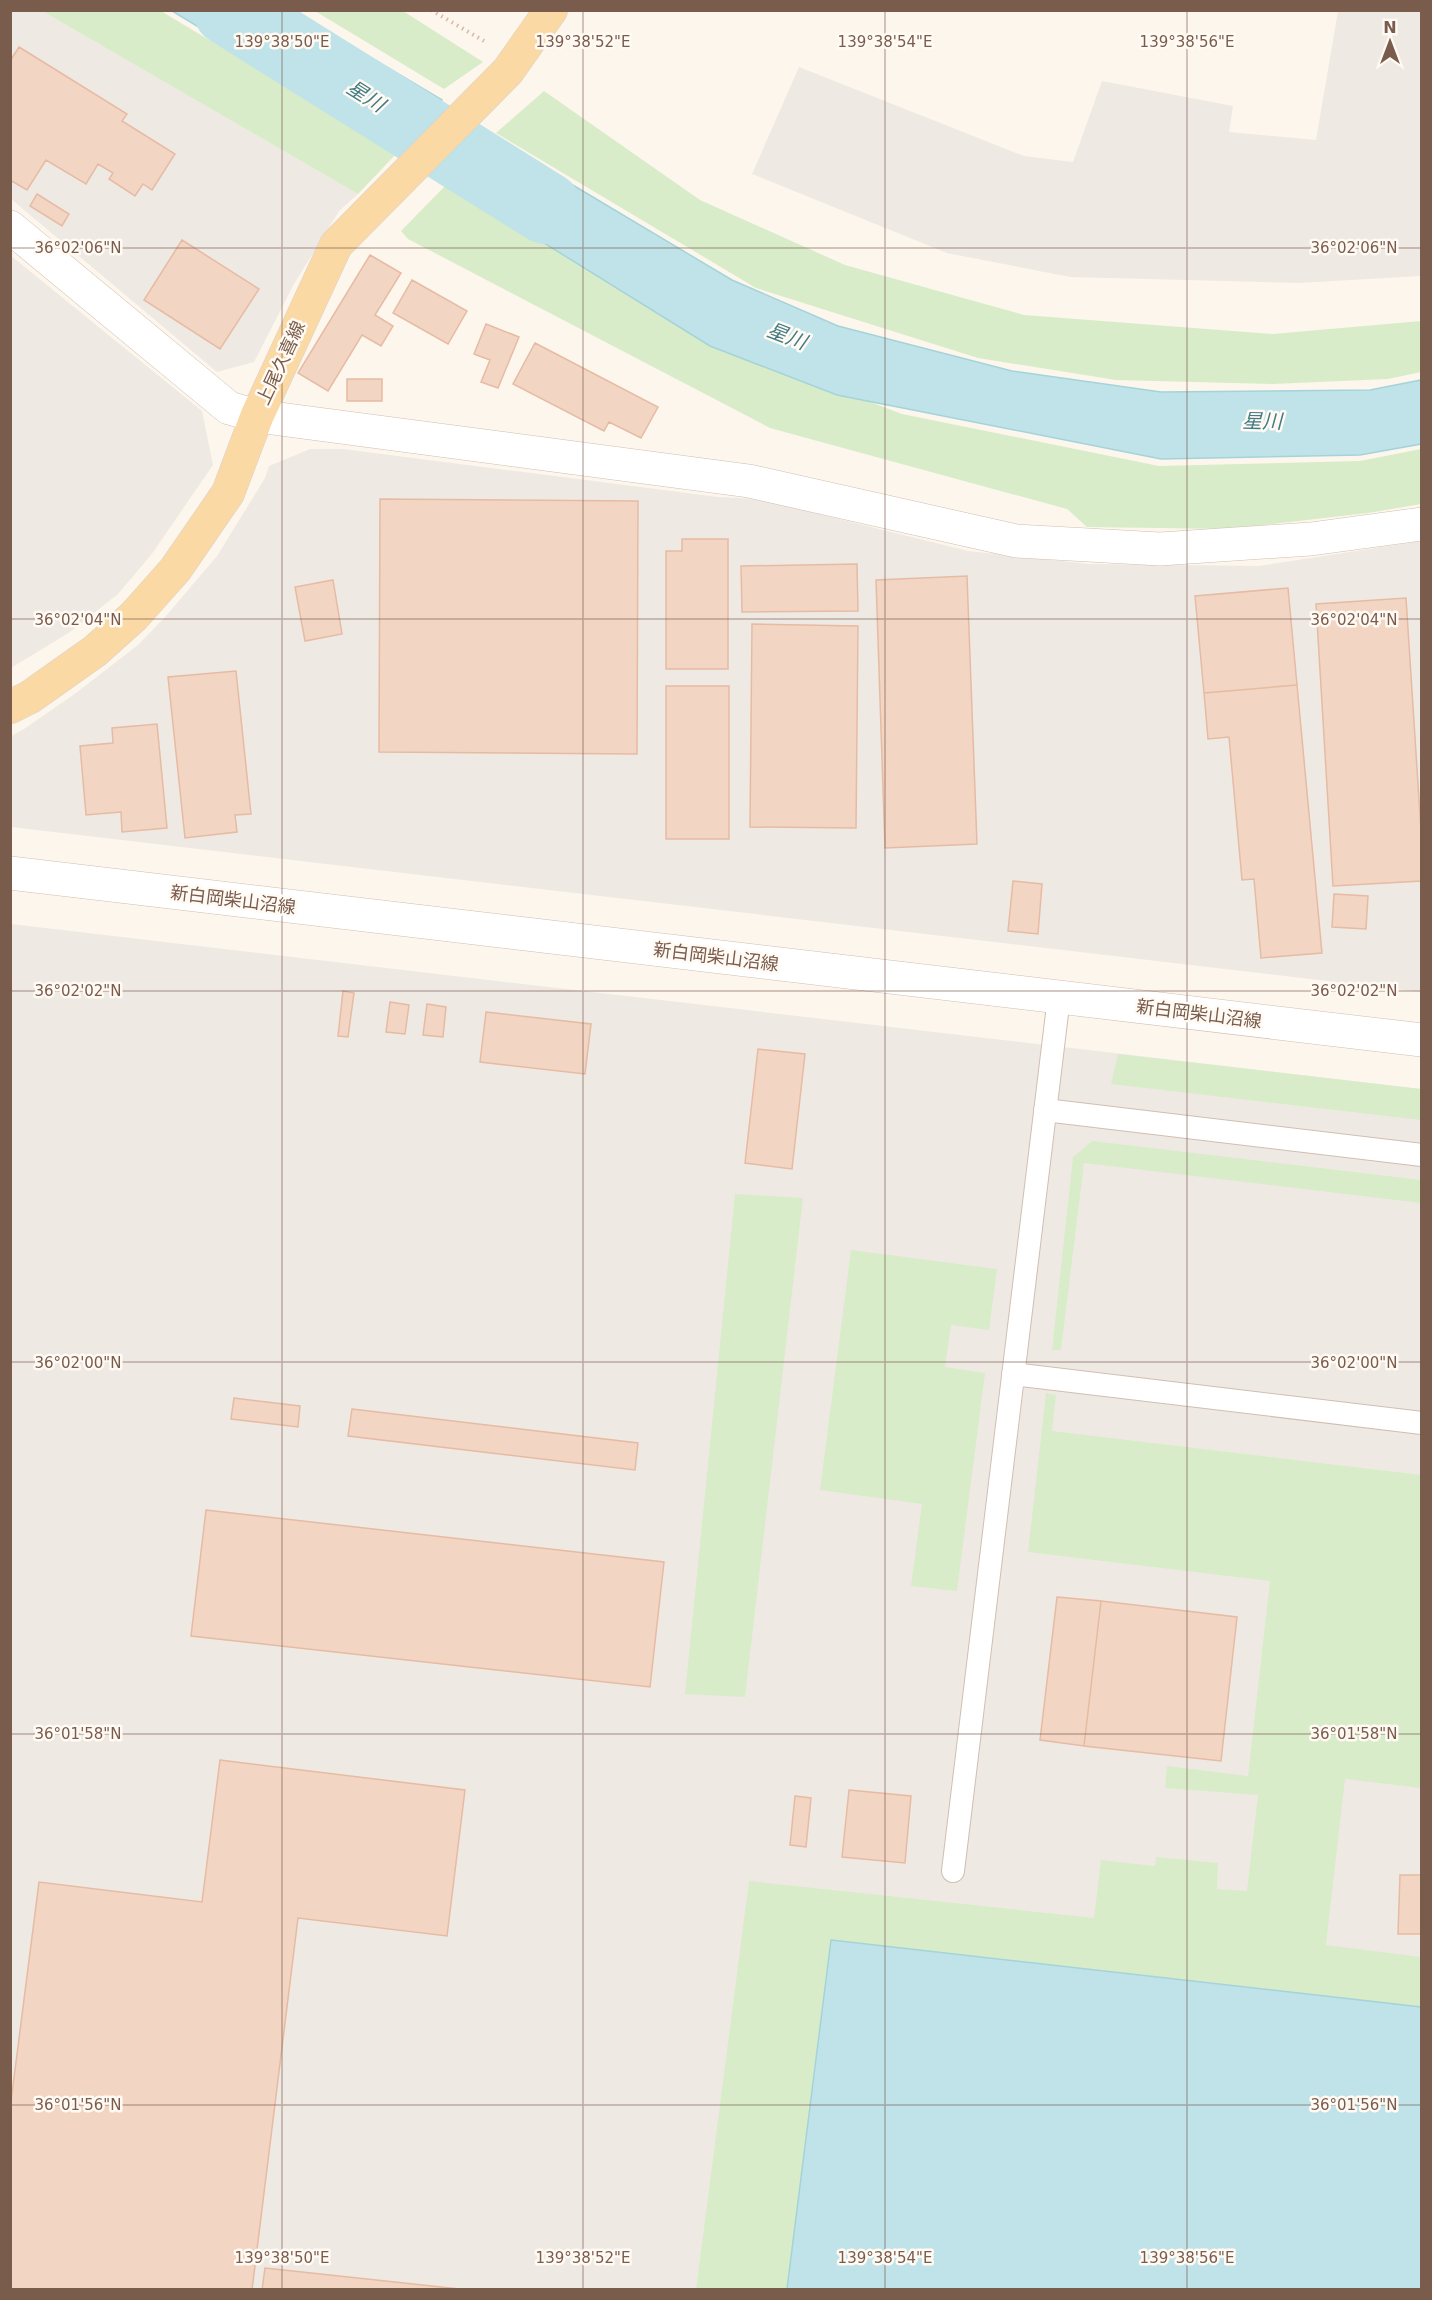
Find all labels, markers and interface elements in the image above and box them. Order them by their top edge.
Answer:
north arrow [1360,12,1420,72]
text: N [1383,18,1397,37]
text: 139°38'50"E [235,33,329,51]
text: 139°38'52"E [536,33,630,51]
text: 139°38'54"E [838,33,932,51]
text: 139°38'56"E [1140,33,1234,51]
water label: 星川 [343,75,391,118]
text: 36°02'06"N [34,239,122,257]
text: 36°02'06"N [1310,239,1398,257]
street label: 上尾久喜線 [252,318,309,408]
water label: 星川 [764,318,812,355]
water label: 星川 [1242,409,1284,433]
text: 36°02'04"N [34,611,122,629]
text: 36°02'04"N [1310,611,1398,629]
street label: 新白岡柴山沼線 [169,881,297,918]
street label: 新白岡柴山沼線 [652,938,780,975]
text: 36°02'02"N [34,982,122,1000]
text: 36°02'02"N [1310,982,1398,1000]
street label: 新白岡柴山沼線 [1135,995,1263,1032]
text: 36°02'00"N [34,1354,122,1372]
text: 36°02'00"N [1310,1354,1398,1372]
text: 36°01'58"N [34,1725,122,1743]
text: 36°01'58"N [1310,1725,1398,1743]
text: 36°01'56"N [34,2096,122,2114]
text: 36°01'56"N [1310,2096,1398,2114]
text: 139°38'50"E [235,2249,329,2267]
text: 139°38'52"E [536,2249,630,2267]
text: 139°38'54"E [838,2249,932,2267]
text: 139°38'56"E [1140,2249,1234,2267]

